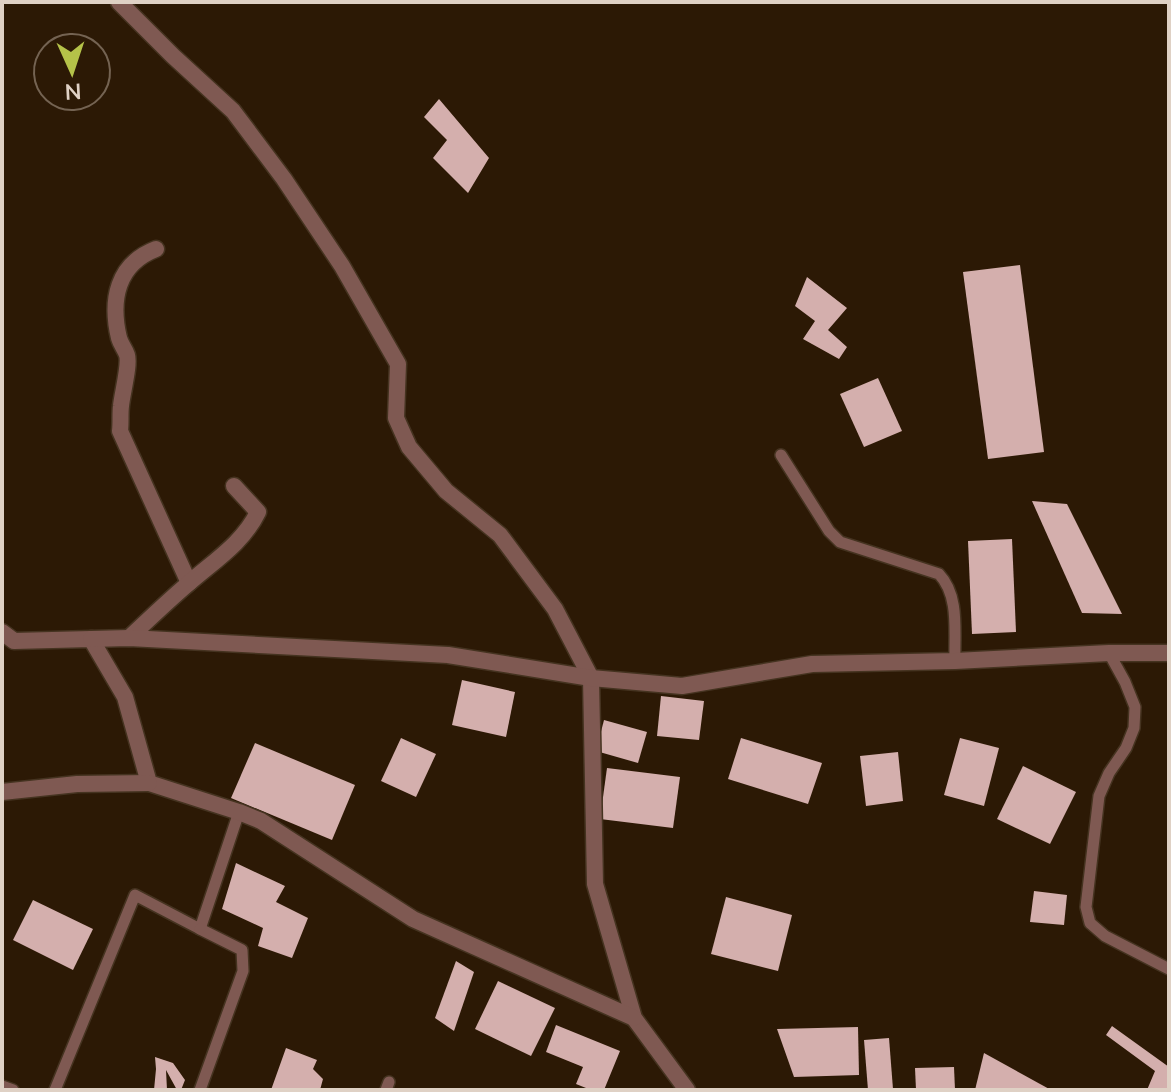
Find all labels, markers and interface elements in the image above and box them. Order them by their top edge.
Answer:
north arrow [32,32,112,112]
text: N [64,78,82,106]

